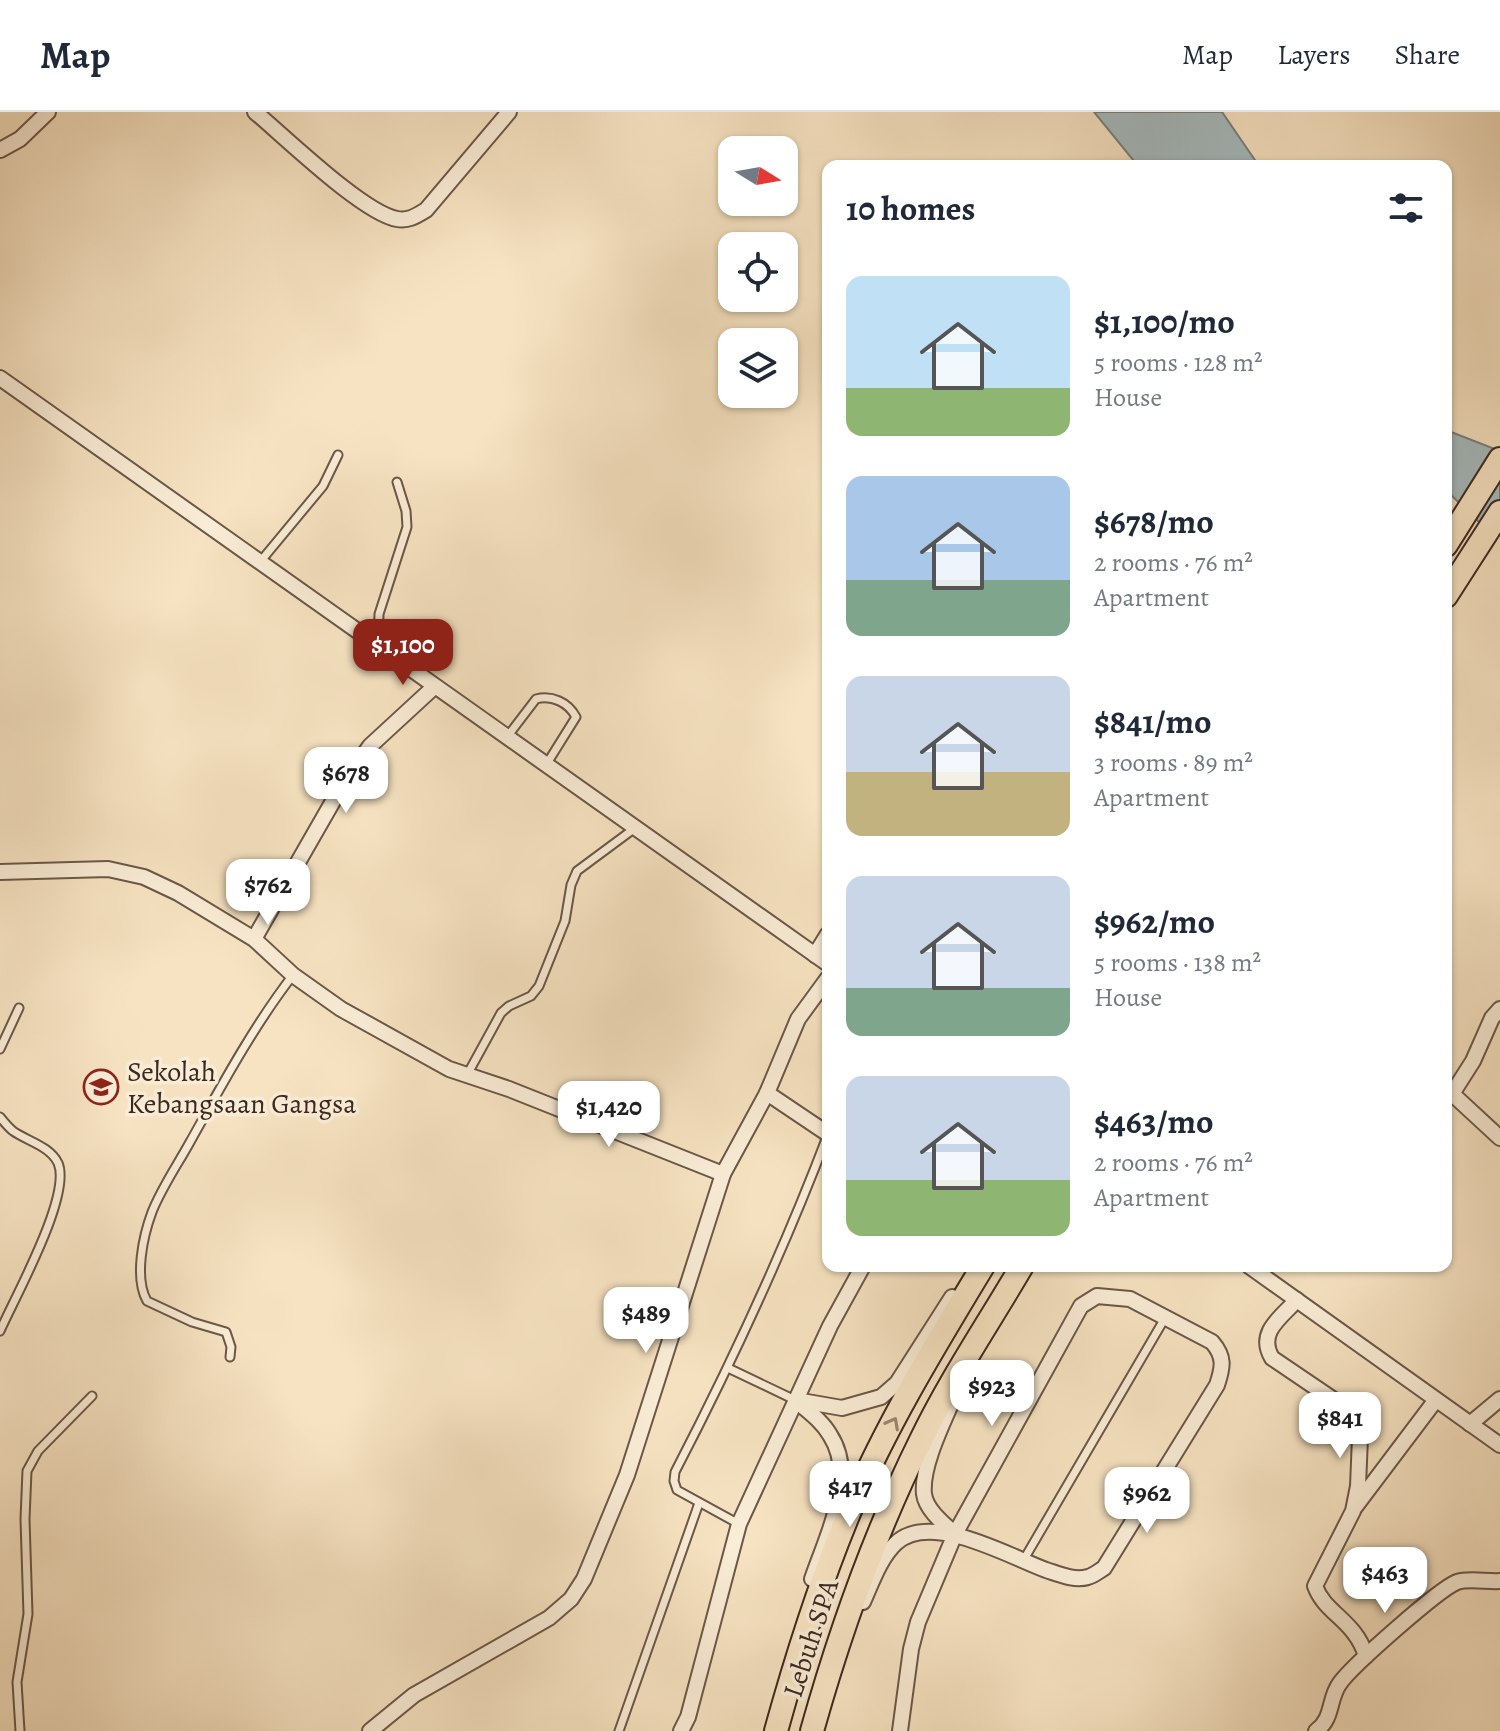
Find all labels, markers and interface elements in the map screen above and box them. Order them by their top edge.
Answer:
text: Map [40,29,110,81]
text: Map [1182,36,1233,74]
text: Layers [1277,36,1350,74]
text: Share [1394,36,1460,74]
north arrow [718,136,798,216]
map controls [718,136,798,408]
text: 10 homes [846,185,975,232]
icon: filters [1384,186,1428,230]
button: locate [718,232,798,312]
text: $1,100/mo [1094,298,1235,345]
icon: home [910,308,1006,404]
button: layers [718,328,798,408]
text: 5 rooms · 128 m² [1094,345,1263,380]
text: House [1094,380,1162,415]
text: $678/mo [1094,498,1214,545]
icon: home [910,508,1006,604]
text: 2 rooms · 76 m² [1094,545,1253,580]
text: Apartment [1094,580,1209,615]
pin: $1,100 [338,619,468,687]
text: $1,100 [371,627,435,662]
text: $841/mo [1094,698,1212,745]
icon: home [910,708,1006,804]
text: 3 rooms · 89 m² [1094,745,1253,780]
pin: $678 [299,747,393,815]
text: $678 [322,755,370,790]
text: Apartment [1094,780,1209,815]
pin: $762 [221,859,315,927]
text: $762 [244,867,292,902]
text: $962/mo [1094,898,1215,945]
icon: home [910,908,1006,1004]
text: 5 rooms · 138 m² [1094,945,1261,980]
text: House [1094,980,1162,1015]
place label: Sekolah Kebangsaan Gangsa [127,1053,356,1123]
school or university icon: Sekolah Kebangsaan Gangsa [82,1068,120,1106]
pin: $1,420 [544,1081,674,1149]
text: $1,420 [576,1089,642,1124]
text: $463/mo [1094,1098,1214,1145]
icon: home [910,1108,1006,1204]
text: 2 rooms · 76 m² [1094,1145,1253,1180]
text: Apartment [1094,1180,1209,1215]
pin: $489 [599,1287,693,1355]
text: $489 [622,1295,670,1330]
pin: $923 [945,1360,1039,1428]
text: $923 [968,1368,1016,1403]
pin: $841 [1293,1392,1387,1460]
text: $841 [1317,1400,1363,1435]
one-way arrow [883,1417,898,1431]
pin: $417 [803,1461,897,1529]
pin: $962 [1100,1467,1194,1535]
text: $417 [828,1469,872,1504]
text: $962 [1123,1475,1171,1510]
pin: $463 [1338,1547,1432,1615]
text: $463 [1361,1555,1409,1590]
street label: Lebuh SPA [774,1574,848,1702]

